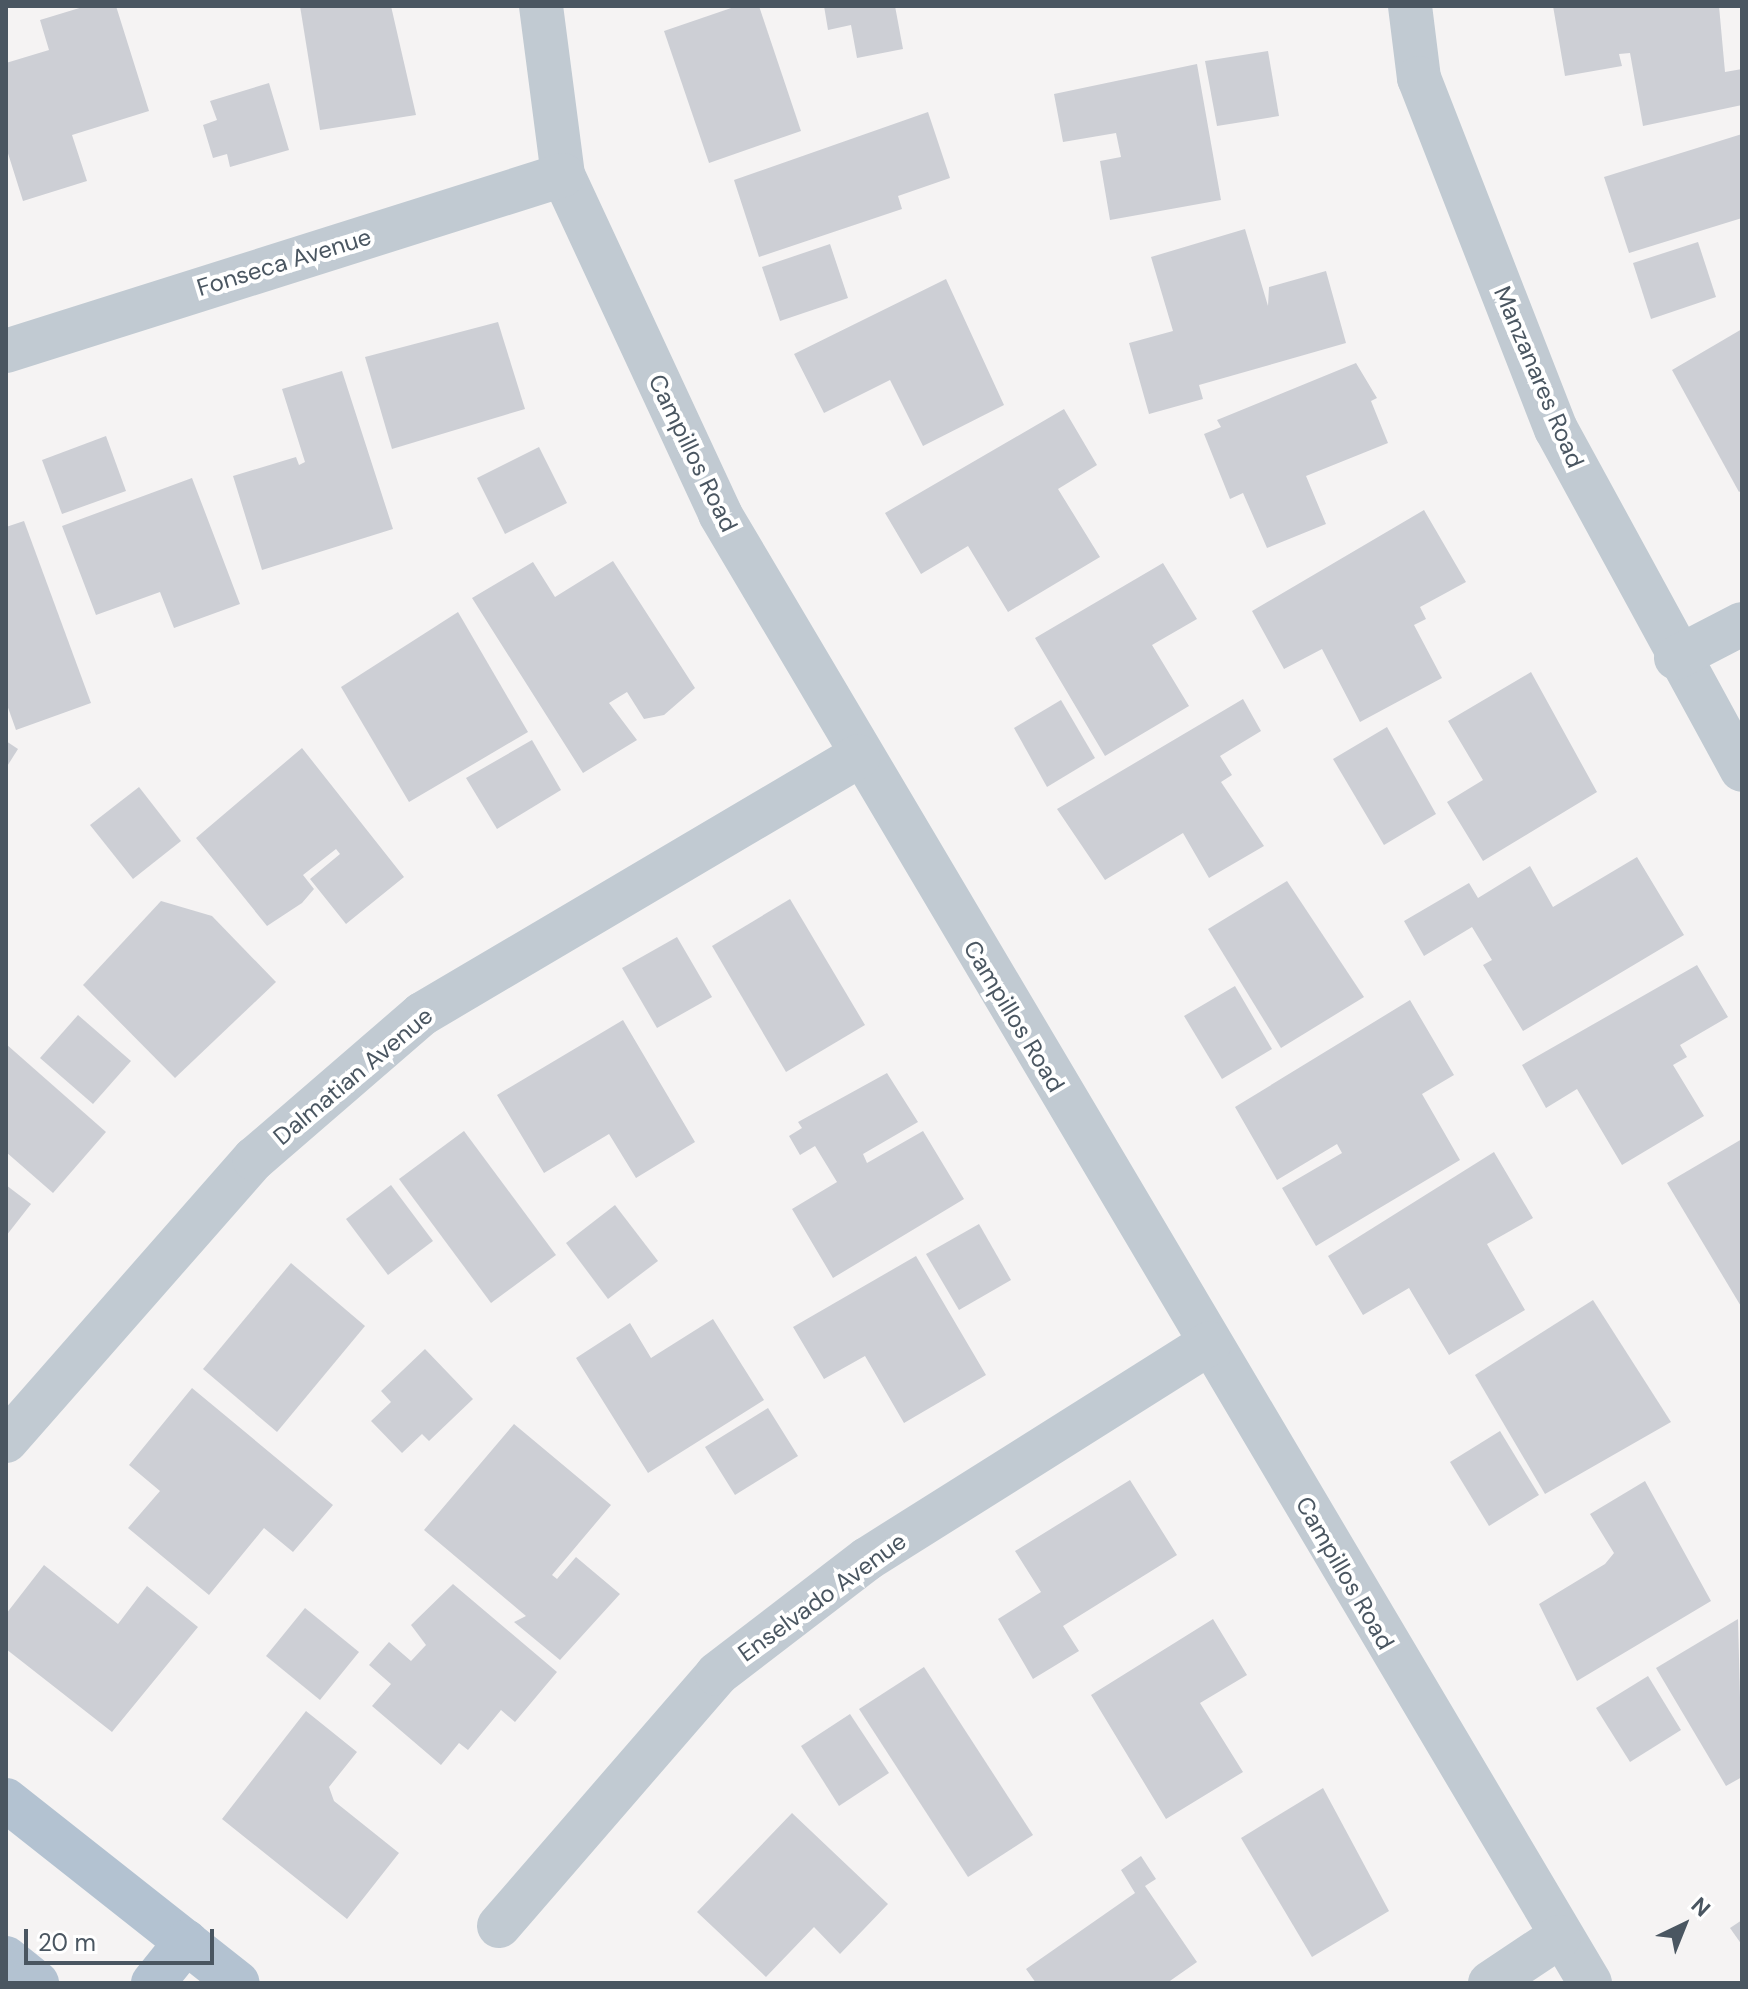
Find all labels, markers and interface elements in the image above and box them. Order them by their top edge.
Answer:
street label: Fonseca Avenue [193,222,375,302]
street label: Manzanares Road [1488,282,1590,472]
street label: Campillos Road [642,370,744,536]
street label: Campillos Road [957,935,1071,1097]
street label: Dalmatian Avenue [268,1001,438,1151]
street label: Campillos Road [1290,1491,1400,1655]
street label: Enselvado Avenue [732,1526,912,1668]
north arrow [1644,1885,1724,1965]
text: N [1685,1891,1716,1923]
scale bar [28,1913,218,1963]
text: 20 m [38,1927,96,1958]

